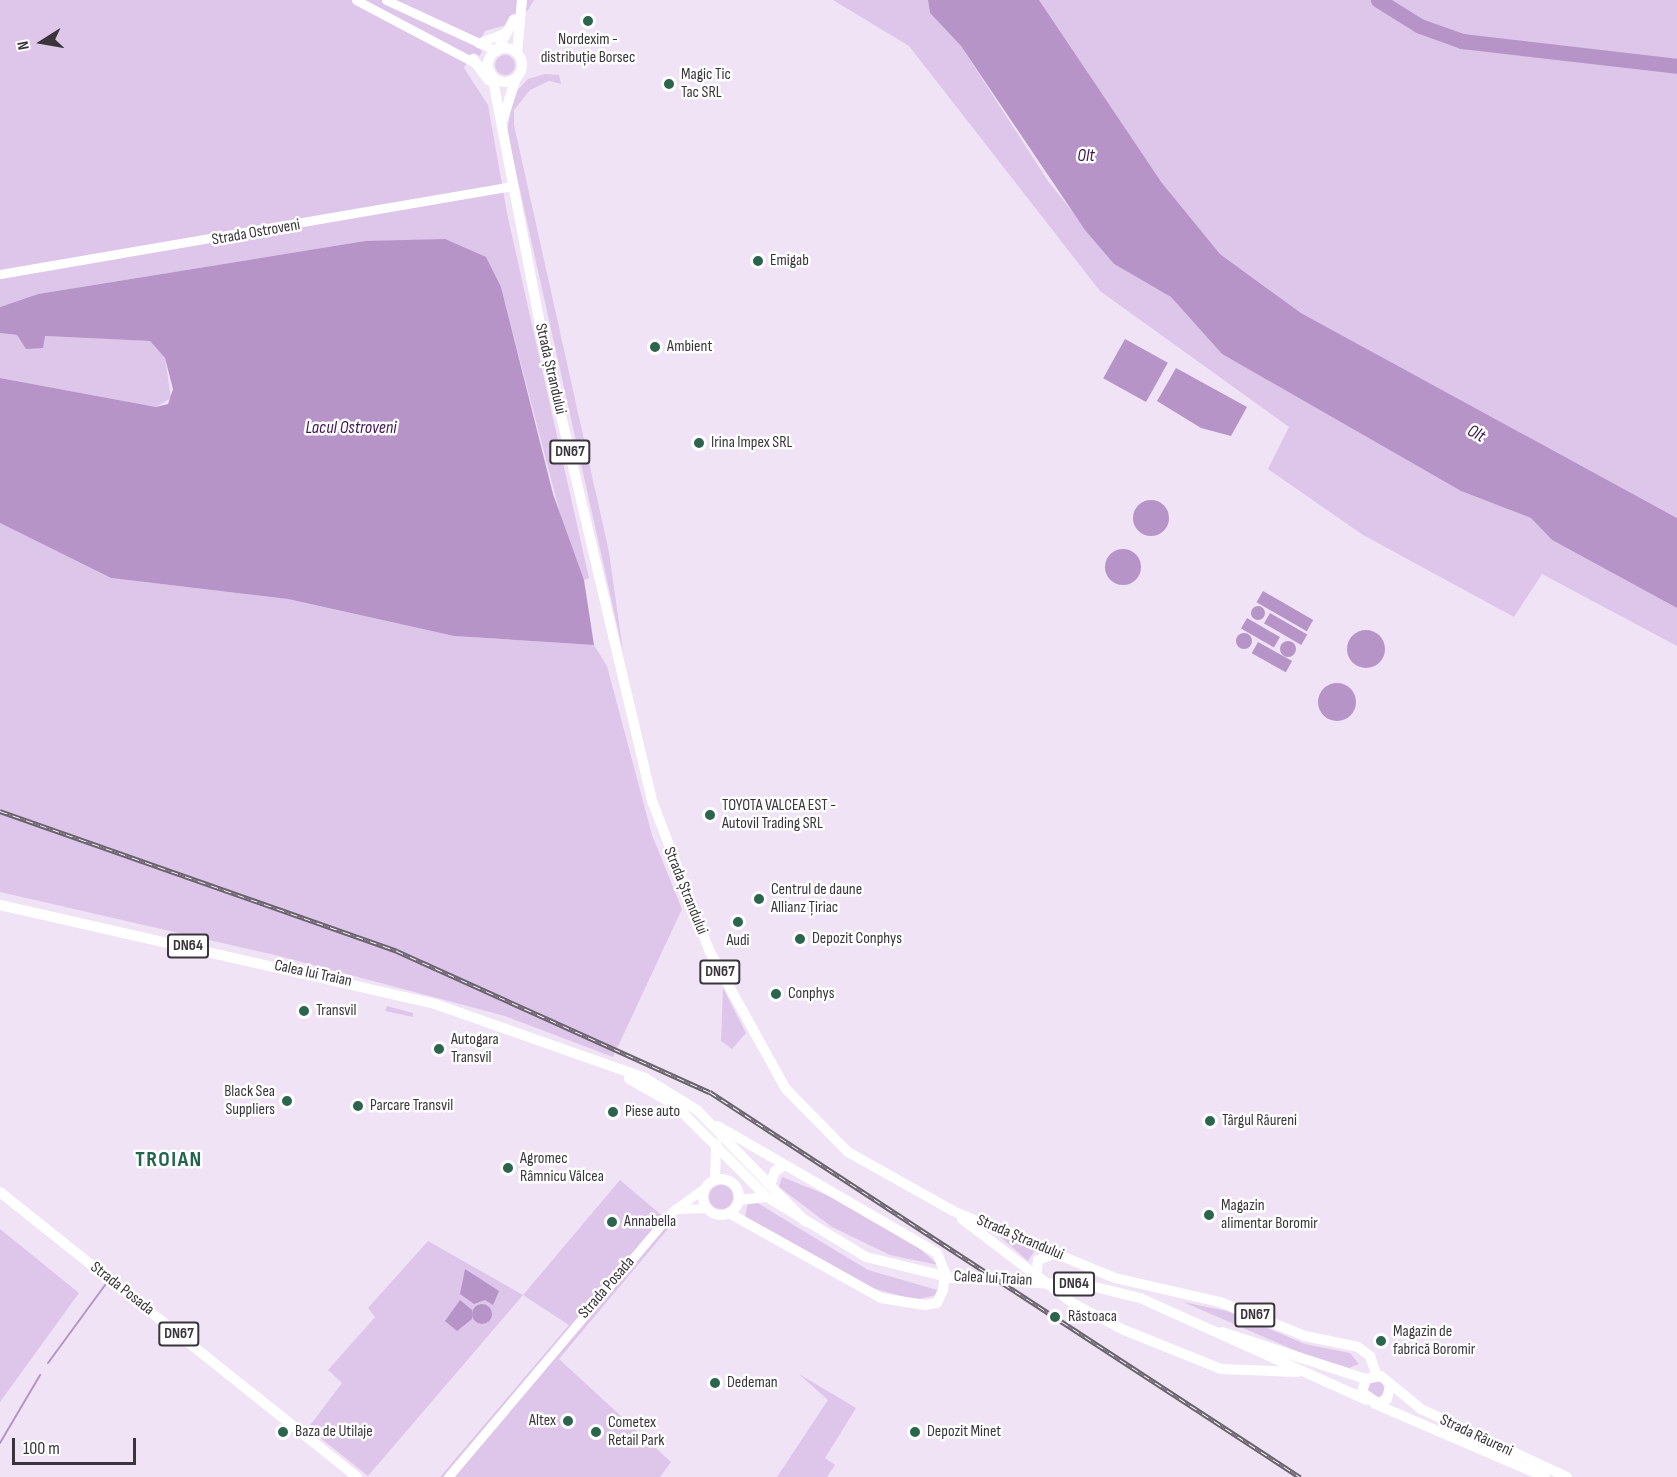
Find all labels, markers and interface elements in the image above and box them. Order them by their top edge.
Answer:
north arrow [12,12,72,72]
marker: Nordexim - distribuție Borsec [581,14,595,28]
place label: Nordexim - distribuție Borsec [541,30,635,68]
text: N [14,40,34,52]
place label: Magic Tic Tac SRL [681,65,731,103]
marker: Magic Tic Tac SRL [662,77,676,91]
water label: Olt [1077,145,1095,167]
street label: Strada Ostroveni [210,216,302,250]
place label: Emigab [770,251,809,271]
marker: Emigab [751,254,765,268]
street label: Strada Ștrandului [530,322,570,416]
place label: Ambient [667,337,712,357]
marker: Ambient [648,340,662,354]
water label: Lacul Ostroveni [306,417,396,439]
water label: Olt [1463,420,1489,448]
place label: Irina Impex SRL [711,433,792,453]
marker: Irina Impex SRL [692,436,706,450]
road number: DN67 [549,440,591,464]
place label: TOYOTA VALCEA EST - Autovil Trading SRL [722,796,836,834]
marker: TOYOTA VALCEA EST - Autovil Trading SRL [703,808,717,822]
street label: Strada Ștrandului [659,844,711,938]
place label: Centrul de daune Allianz Țiriac [771,880,862,918]
marker: Centrul de daune Allianz Țiriac [752,892,766,906]
marker: Audi [731,915,745,929]
place label: Depozit Conphys [812,929,902,949]
place label: Audi [726,931,750,951]
marker: Depozit Conphys [793,932,807,946]
road number: DN64 [167,934,209,958]
street label: Calea lui Traian [272,956,354,992]
road number: DN67 [699,960,741,984]
place label: Conphys [788,984,834,1004]
marker: Conphys [769,987,783,1001]
place label: Transvil [316,1001,356,1021]
marker: Transvil [297,1004,311,1018]
place label: Autogara Transvil [451,1030,499,1068]
marker: Autogara Transvil [432,1042,446,1056]
place label: Black Sea Suppliers [224,1082,275,1120]
marker: Black Sea Suppliers [280,1094,294,1108]
place label: Parcare Transvil [370,1096,453,1116]
marker: Parcare Transvil [351,1099,365,1113]
place label: Piese auto [625,1102,680,1122]
marker: Piese auto [606,1105,620,1119]
place label: Târgul Râureni [1222,1111,1297,1131]
marker: Târgul Râureni [1203,1114,1217,1128]
district label: TROIAN [135,1147,203,1173]
place label: Agromec Râmnicu Vâlcea [520,1149,604,1187]
marker: Agromec Râmnicu Vâlcea [501,1161,515,1175]
place label: Magazin alimentar Boromir [1221,1196,1318,1234]
marker: Magazin alimentar Boromir [1202,1208,1216,1222]
street label: Strada Ștrandului [974,1211,1066,1265]
place label: Annabella [624,1212,676,1232]
marker: Annabella [605,1215,619,1229]
street label: Strada Posada [575,1253,639,1323]
street label: Strada Posada [86,1258,158,1320]
street label: Calea lui Traian [953,1267,1033,1291]
road number: DN64 [1053,1272,1095,1296]
road number: DN67 [1234,1303,1276,1327]
place label: Răstoaca [1068,1307,1117,1327]
marker: Răstoaca [1046,1308,1064,1326]
road number: DN67 [158,1322,200,1346]
place label: Magazin de fabrică Boromir [1393,1322,1475,1360]
marker: Magazin de fabrică Boromir [1374,1334,1388,1348]
place label: Dedeman [727,1373,778,1393]
marker: Dedeman [708,1376,722,1390]
place label: Altex [529,1411,556,1431]
street label: Strada Râureni [1436,1411,1516,1461]
place label: Cometex Retail Park [608,1413,664,1451]
marker: Altex [561,1414,575,1428]
place label: Baza de Utilaje [295,1422,373,1442]
place label: Depozit Minet [927,1422,1001,1442]
marker: Baza de Utilaje [276,1425,290,1439]
marker: Cometex Retail Park [589,1425,603,1439]
marker: Depozit Minet [908,1425,922,1439]
scale bar [15,1426,140,1464]
text: 100 m [23,1438,60,1459]

